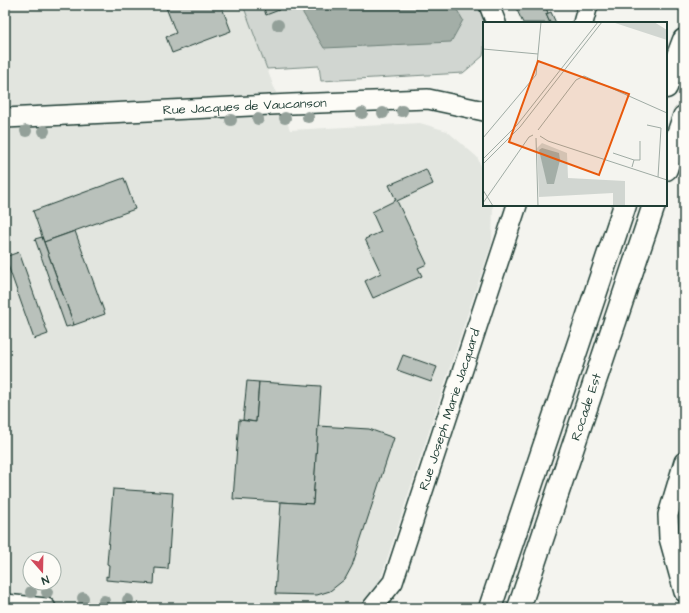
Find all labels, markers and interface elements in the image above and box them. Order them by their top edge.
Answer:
inset map [483,22,667,206]
street label: Rue Jacques de Vaucanson [162,94,327,119]
street label: Rue Joseph Marie Jacquard [415,326,485,493]
street label: Rocade Est [567,370,606,443]
north arrow [22,551,62,591]
text: N [39,572,51,588]

